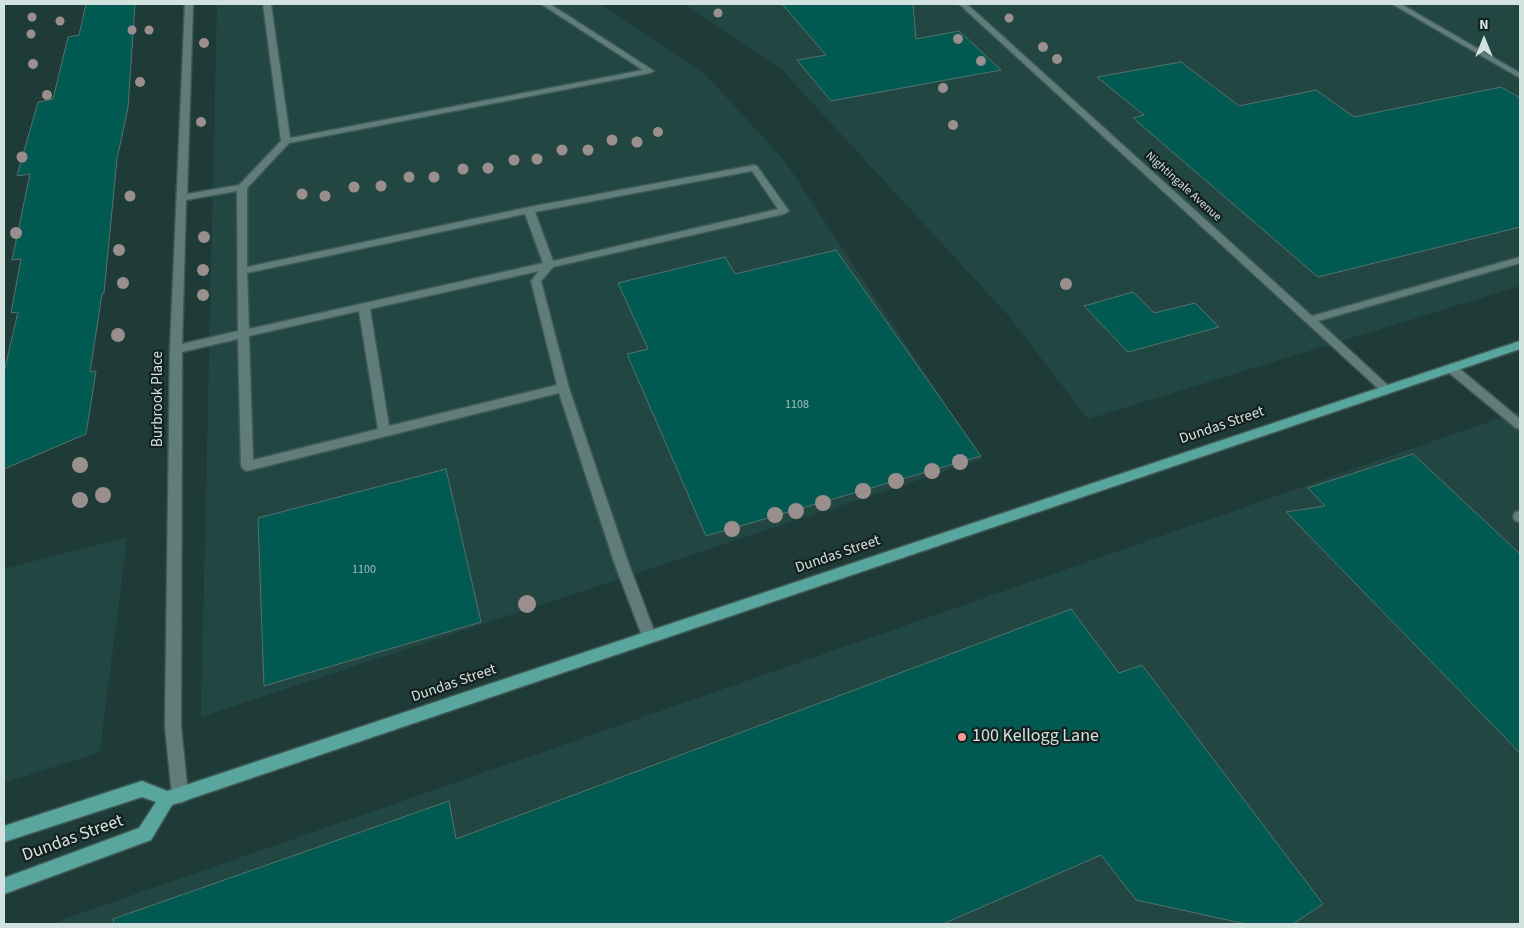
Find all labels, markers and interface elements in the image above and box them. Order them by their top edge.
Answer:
north arrow [1459,15,1509,65]
text: N [1479,15,1489,35]
street label: Nightingale Avenue [1142,149,1224,225]
street label: Burbrook Place [150,351,168,447]
house number: 1108 [785,398,809,412]
street label: Dundas Street [1177,403,1267,449]
street label: Dundas Street [793,532,883,578]
house number: 1100 [352,563,376,577]
street label: Dundas Street [409,661,499,707]
place label: 100 Kellogg Lane [972,726,1099,748]
marker: 100 Kellogg Lane [956,731,968,743]
street label: Dundas Street [19,811,127,867]

